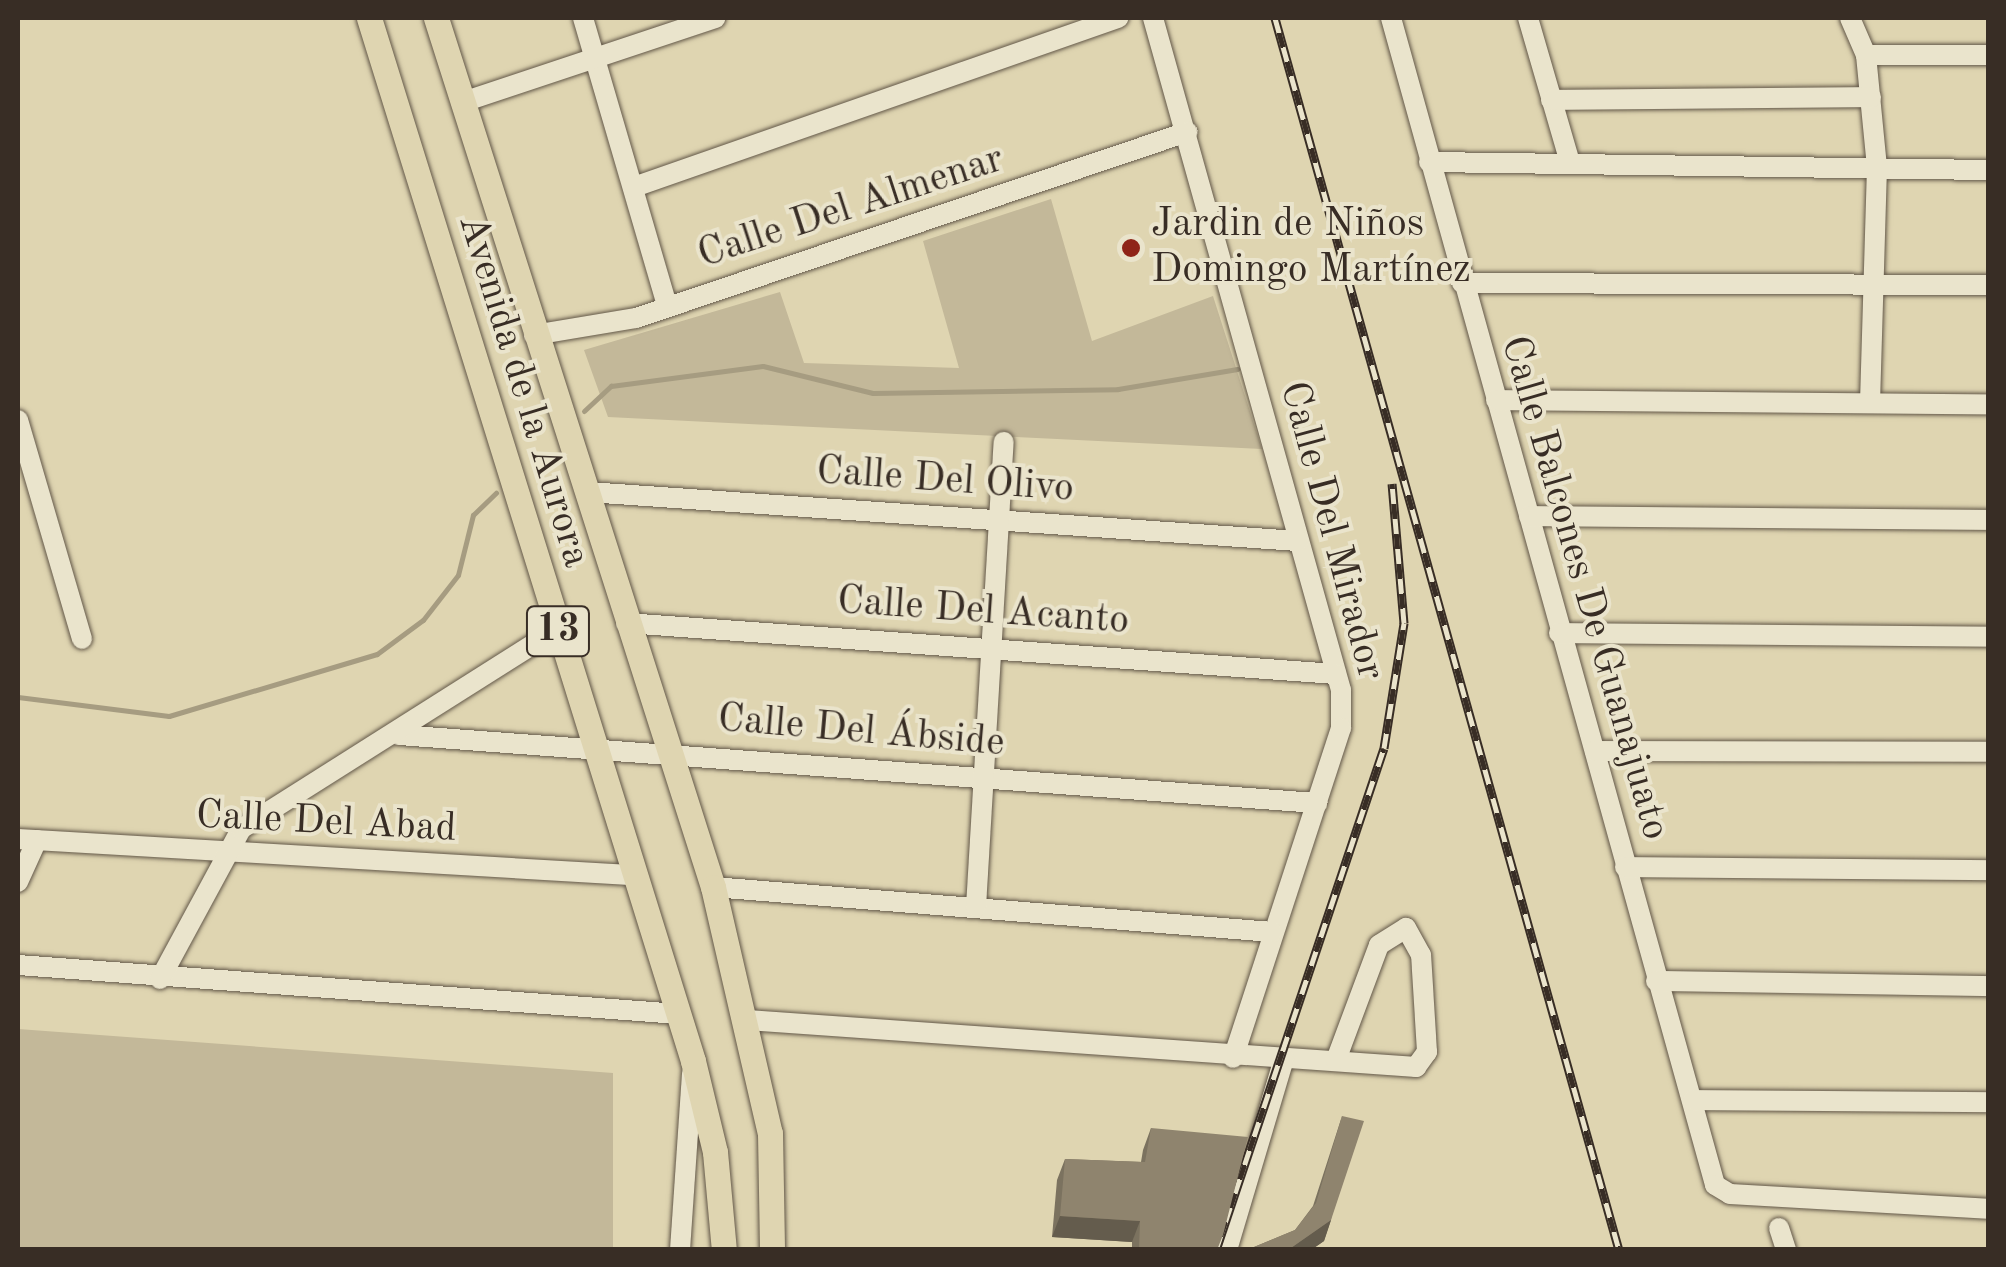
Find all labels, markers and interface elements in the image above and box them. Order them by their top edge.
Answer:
street label: Calle Del Almenar [692,136,1010,280]
place label: Jardin de Niños Domingo Martínez [1151,201,1471,295]
street label: Avenida de la Aurora [446,209,600,573]
marker: Jardin de Niños Domingo Martínez [1120,237,1142,259]
street label: Calle Balcones De Guanajuato [1489,331,1679,845]
street label: Calle Del Mirador [1268,377,1394,685]
street label: Calle Del Olivo [815,448,1075,514]
street label: Calle Del Acanto [835,578,1131,646]
road number: 13 [526,598,590,664]
street label: Calle Del Ábside [716,696,1006,768]
street label: Calle Del Abad [194,792,458,854]

